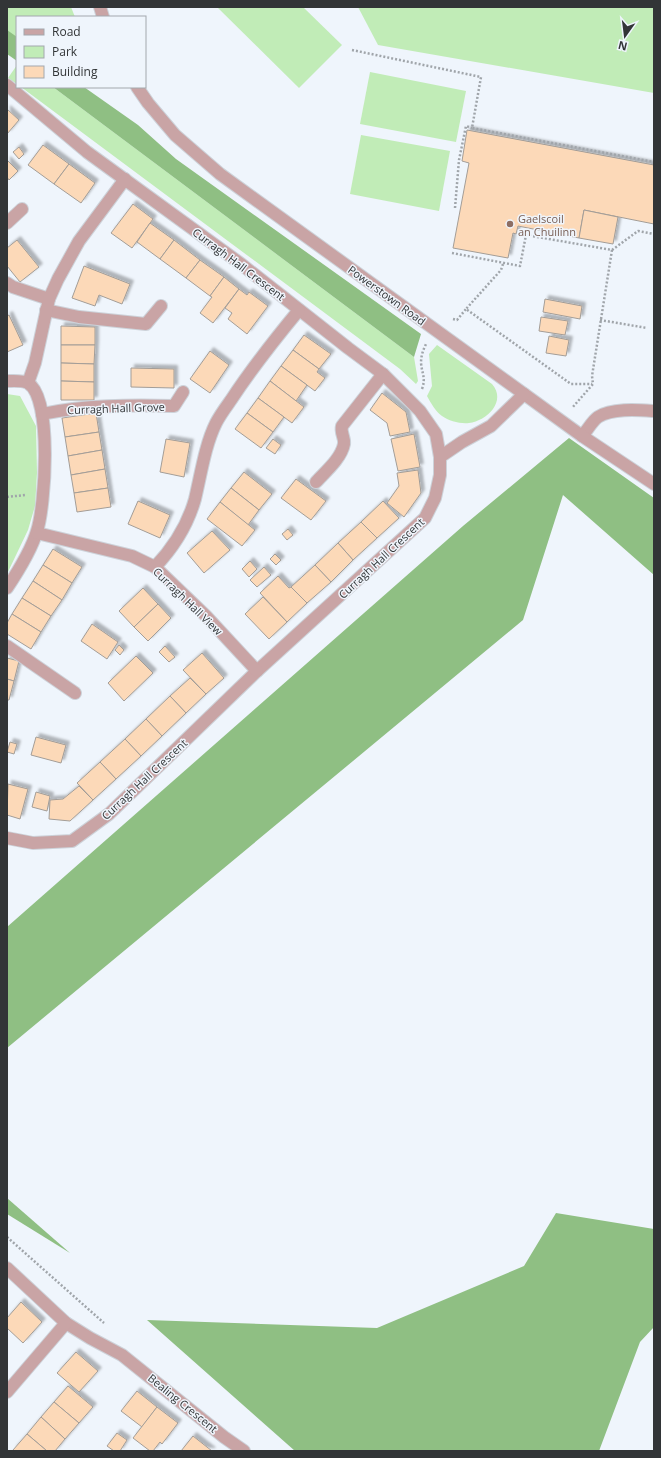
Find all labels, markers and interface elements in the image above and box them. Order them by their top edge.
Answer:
legend [16,16,146,88]
north arrow [605,16,645,56]
text: Road [52,23,81,40]
text: N [616,38,629,55]
text: Park [52,43,78,60]
text: Building [52,63,98,80]
place label: Gaelscoil an Chuilinn [518,211,576,239]
marker: Gaelscoil an Chuilinn [505,219,515,229]
street label: Curragh Hall Crescent [190,224,288,304]
street label: Powerstown Road [345,262,429,328]
street label: Curragh Hall Grove [67,399,165,417]
street label: Curragh Hall Crescent [335,514,427,602]
street label: Curragh Hall View [150,564,226,638]
street label: Curragh Hall Crescent [98,735,190,823]
street label: Bealing Crescent [145,1370,221,1436]

